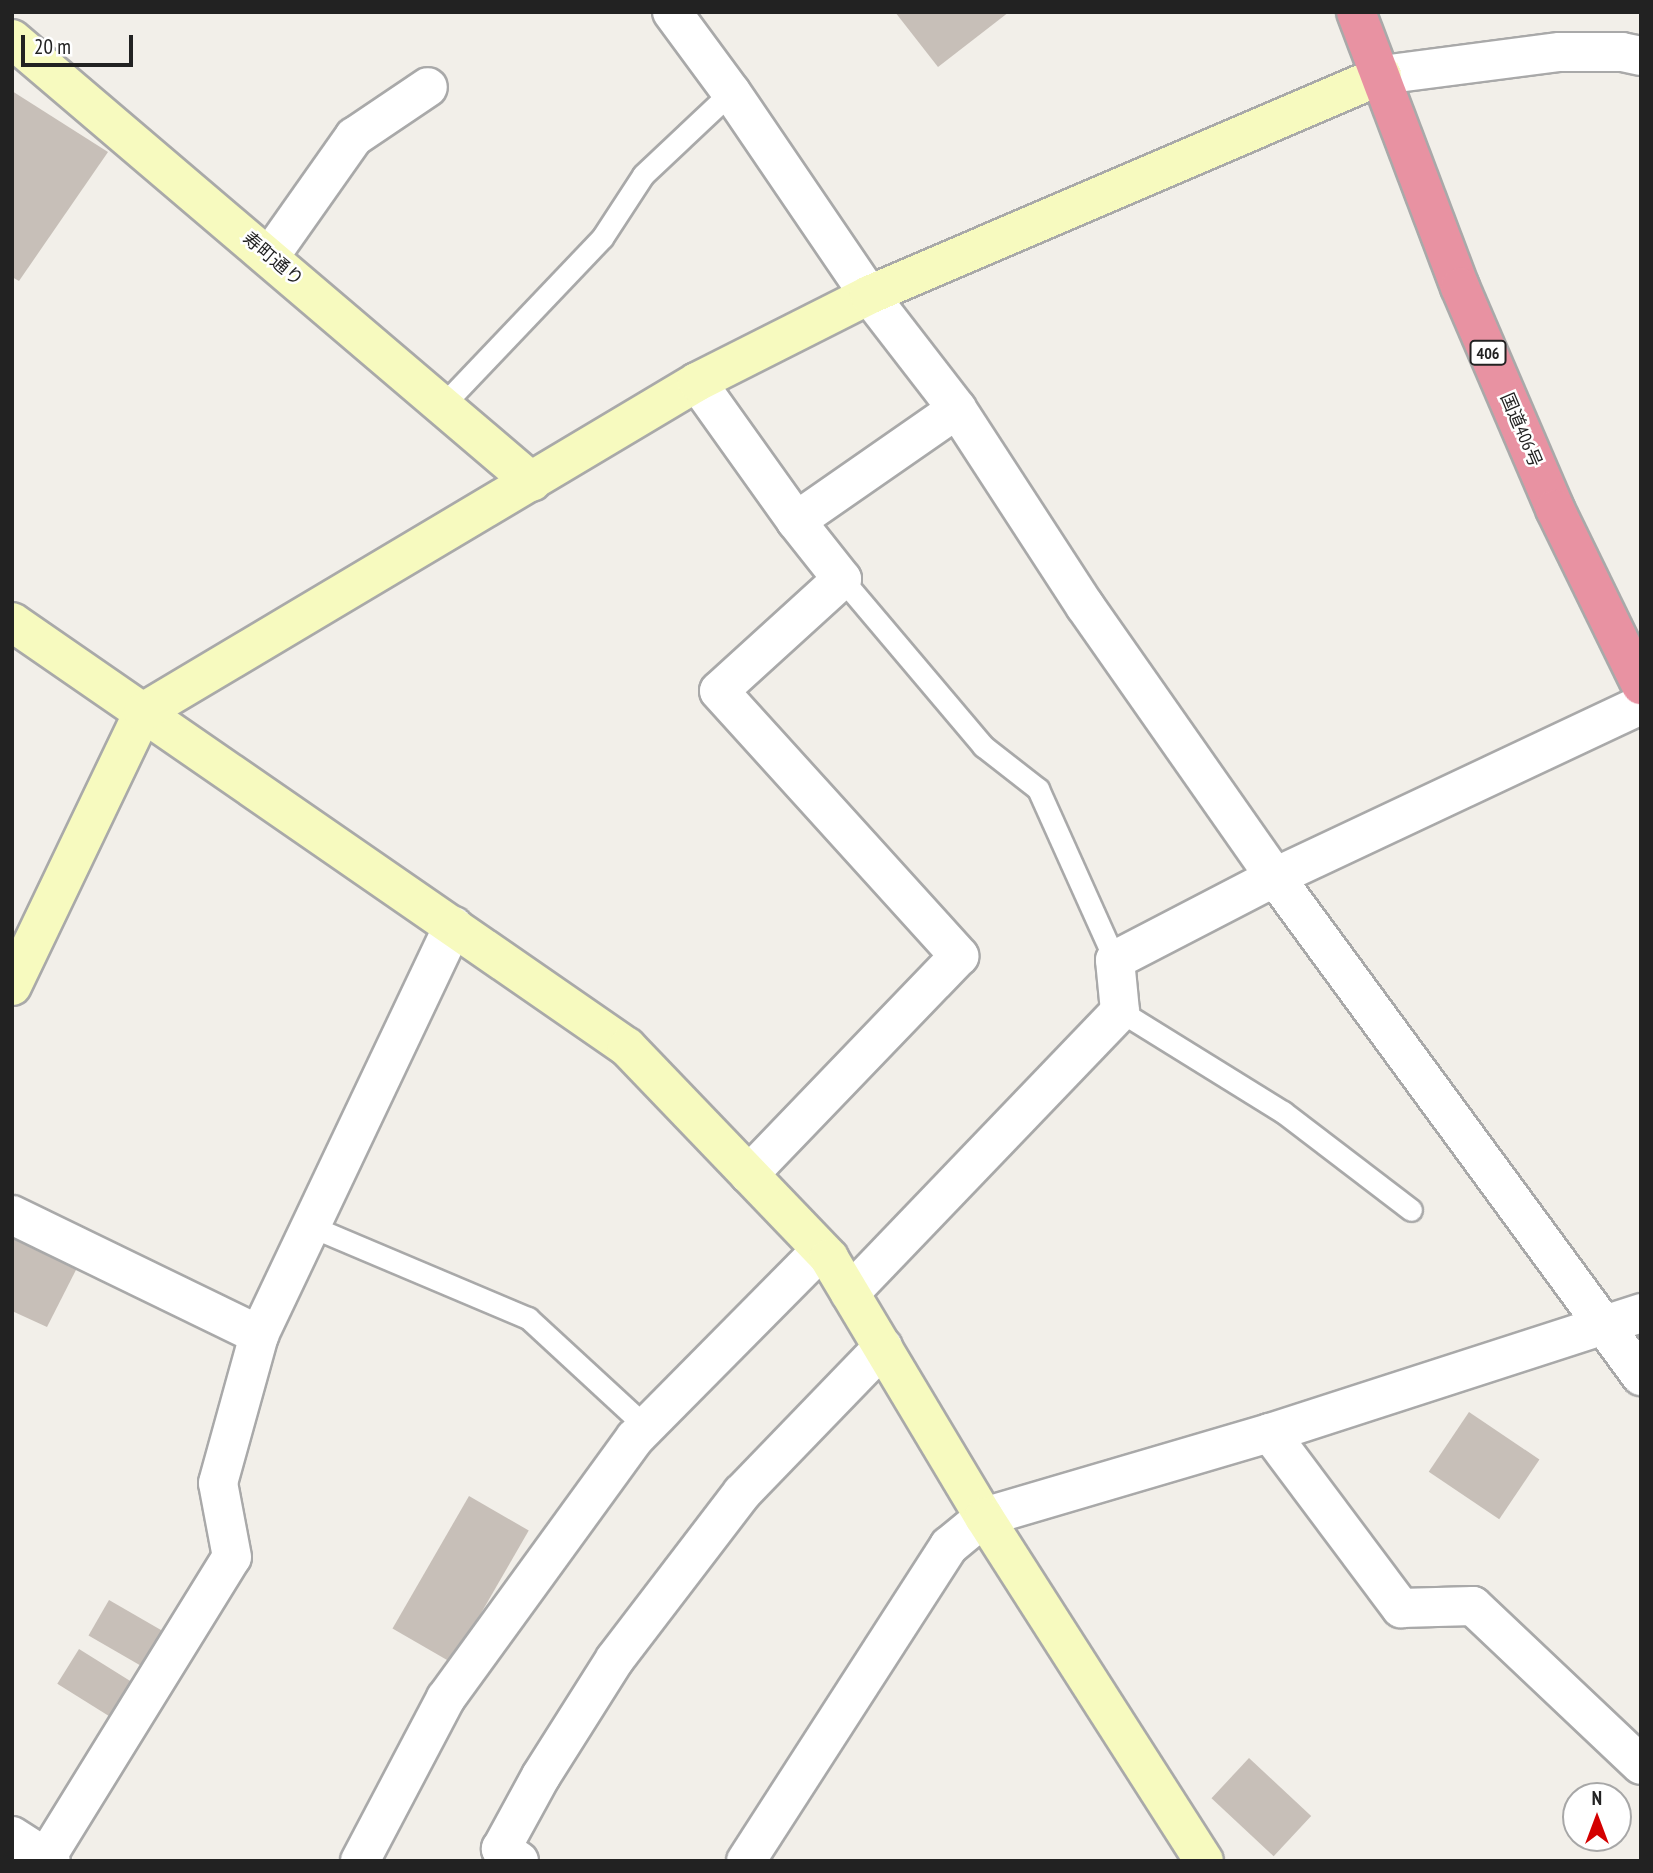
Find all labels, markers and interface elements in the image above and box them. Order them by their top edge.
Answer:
scale bar [24,21,136,65]
text: 20 m [34,33,71,60]
street label: 寿町通り [238,228,308,290]
road number: 406 [1469,340,1507,366]
street label: 国道406号 [1496,390,1546,470]
north arrow [1562,1782,1632,1852]
text: N [1592,1786,1602,1810]

